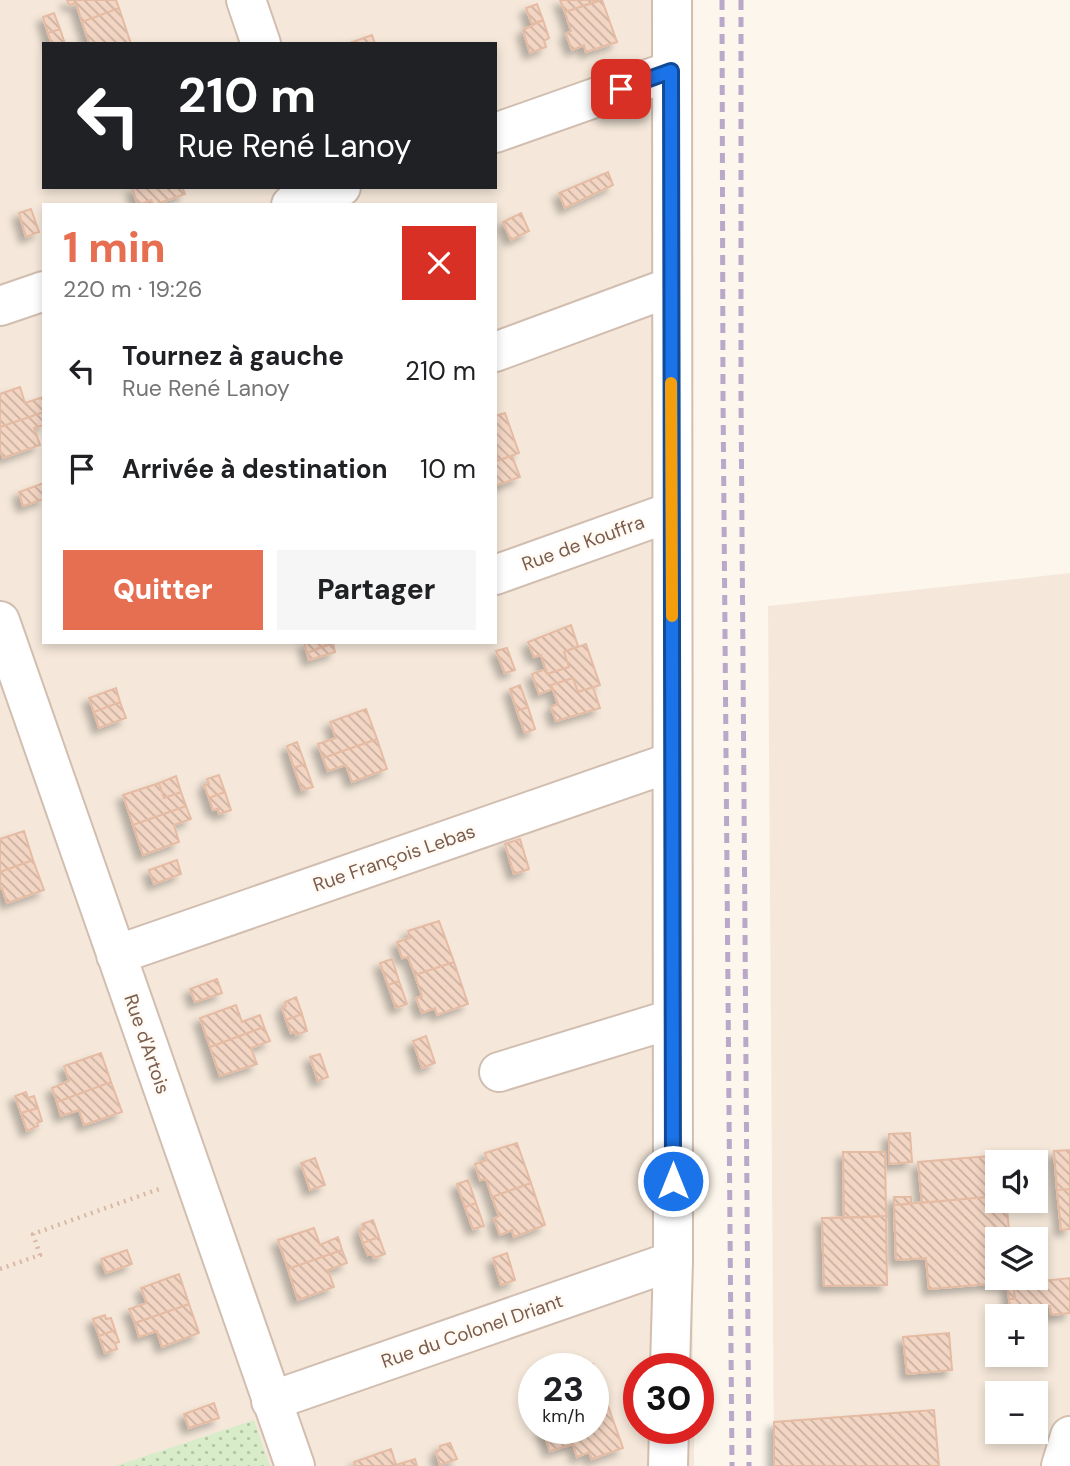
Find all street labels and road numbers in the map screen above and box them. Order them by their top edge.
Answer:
street label: Rue de Kouffra [518,509,648,577]
street label: Rue François Lebas [310,819,478,897]
street label: Rue d'Artois [118,991,176,1097]
street label: Rue du Colonel Driant [378,1288,566,1374]

